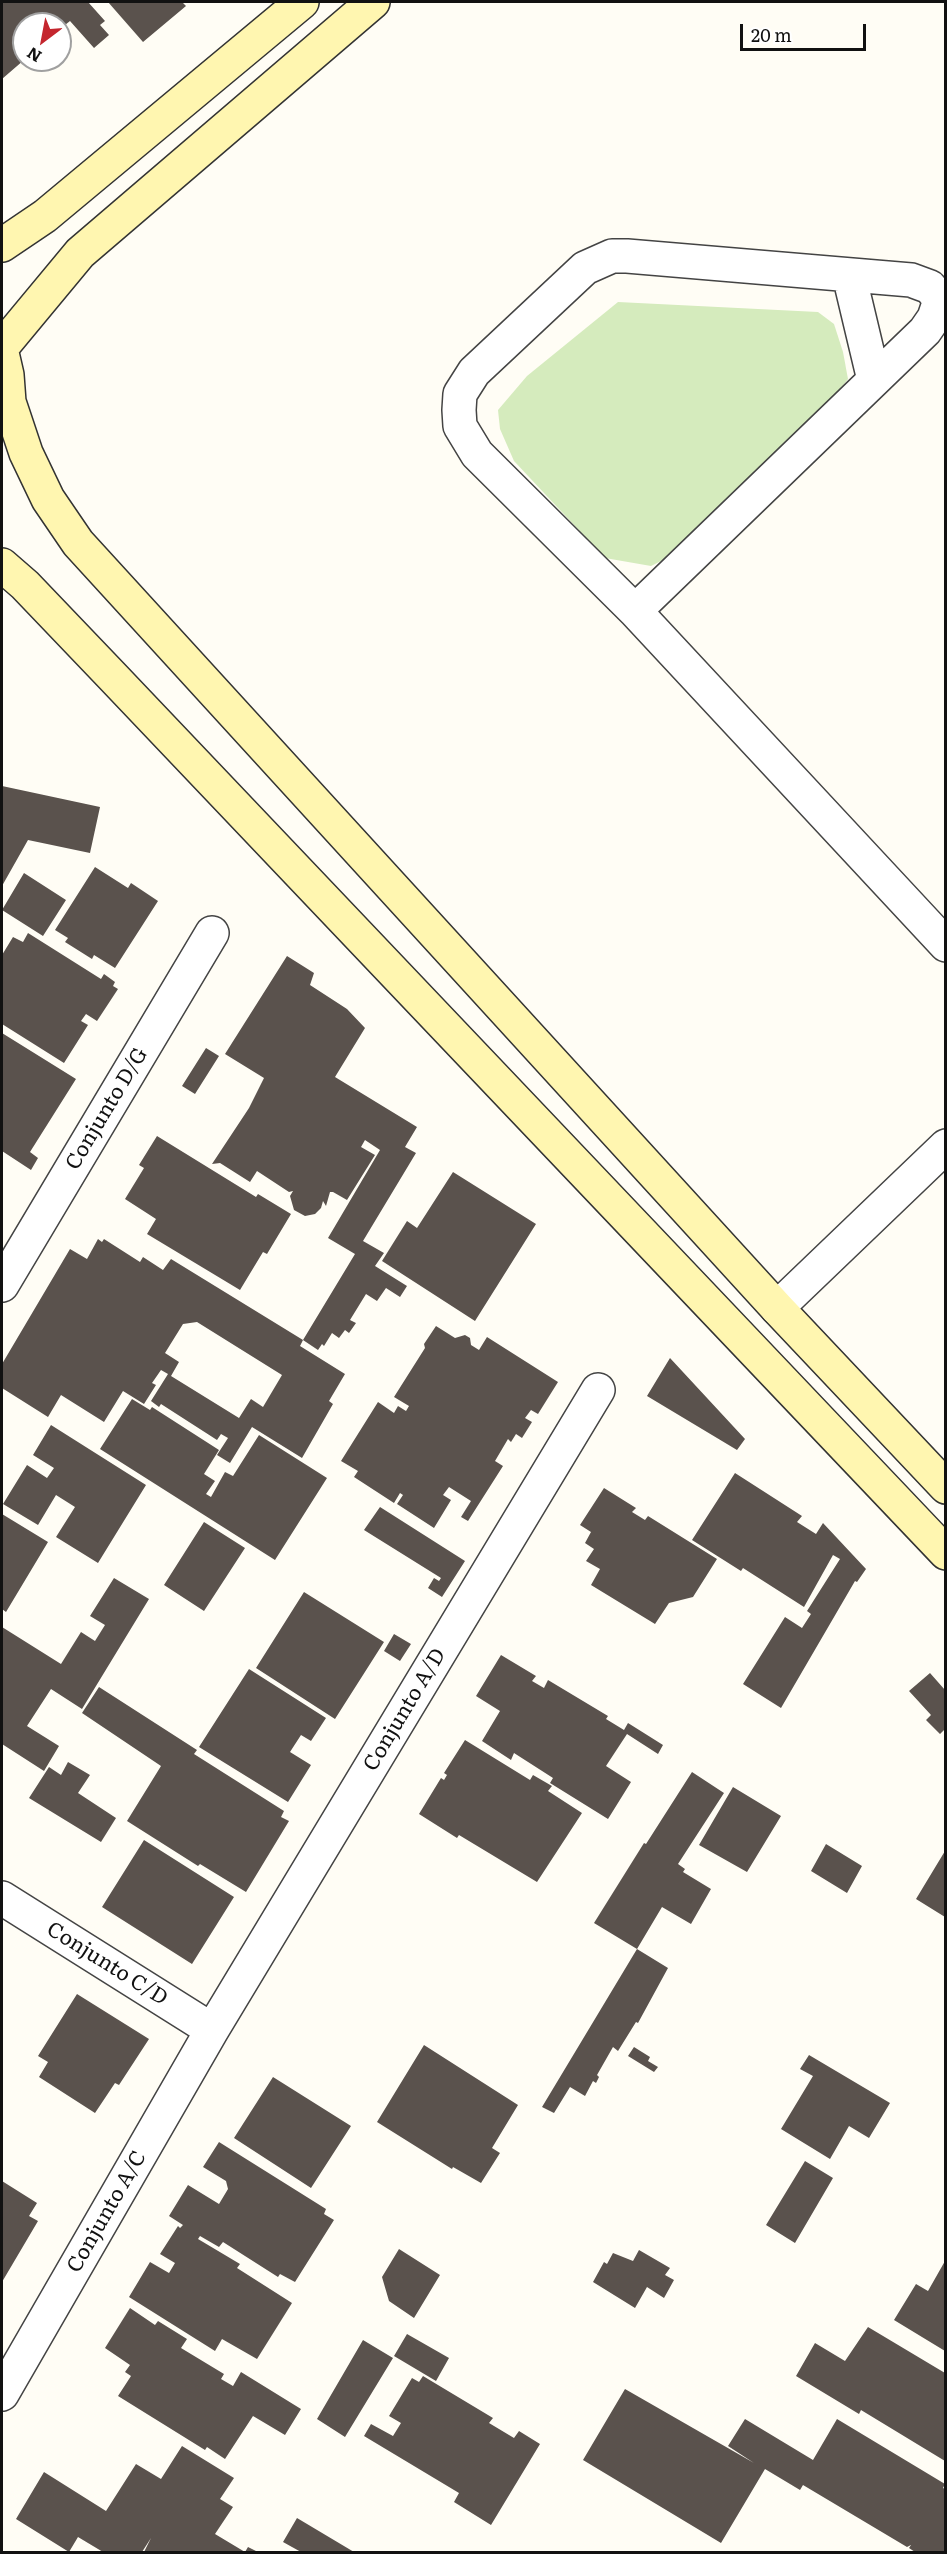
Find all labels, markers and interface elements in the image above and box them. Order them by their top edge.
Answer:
north arrow [12,12,72,72]
scale bar [743,12,869,50]
text: 20 m [751,21,792,48]
text: N [21,42,46,69]
street label: Conjunto D/G [61,1043,153,1175]
street label: Conjunto A/D [359,1644,451,1776]
street label: Conjunto C/D [42,1917,172,2011]
street label: Conjunto A/C [62,2147,152,2277]

